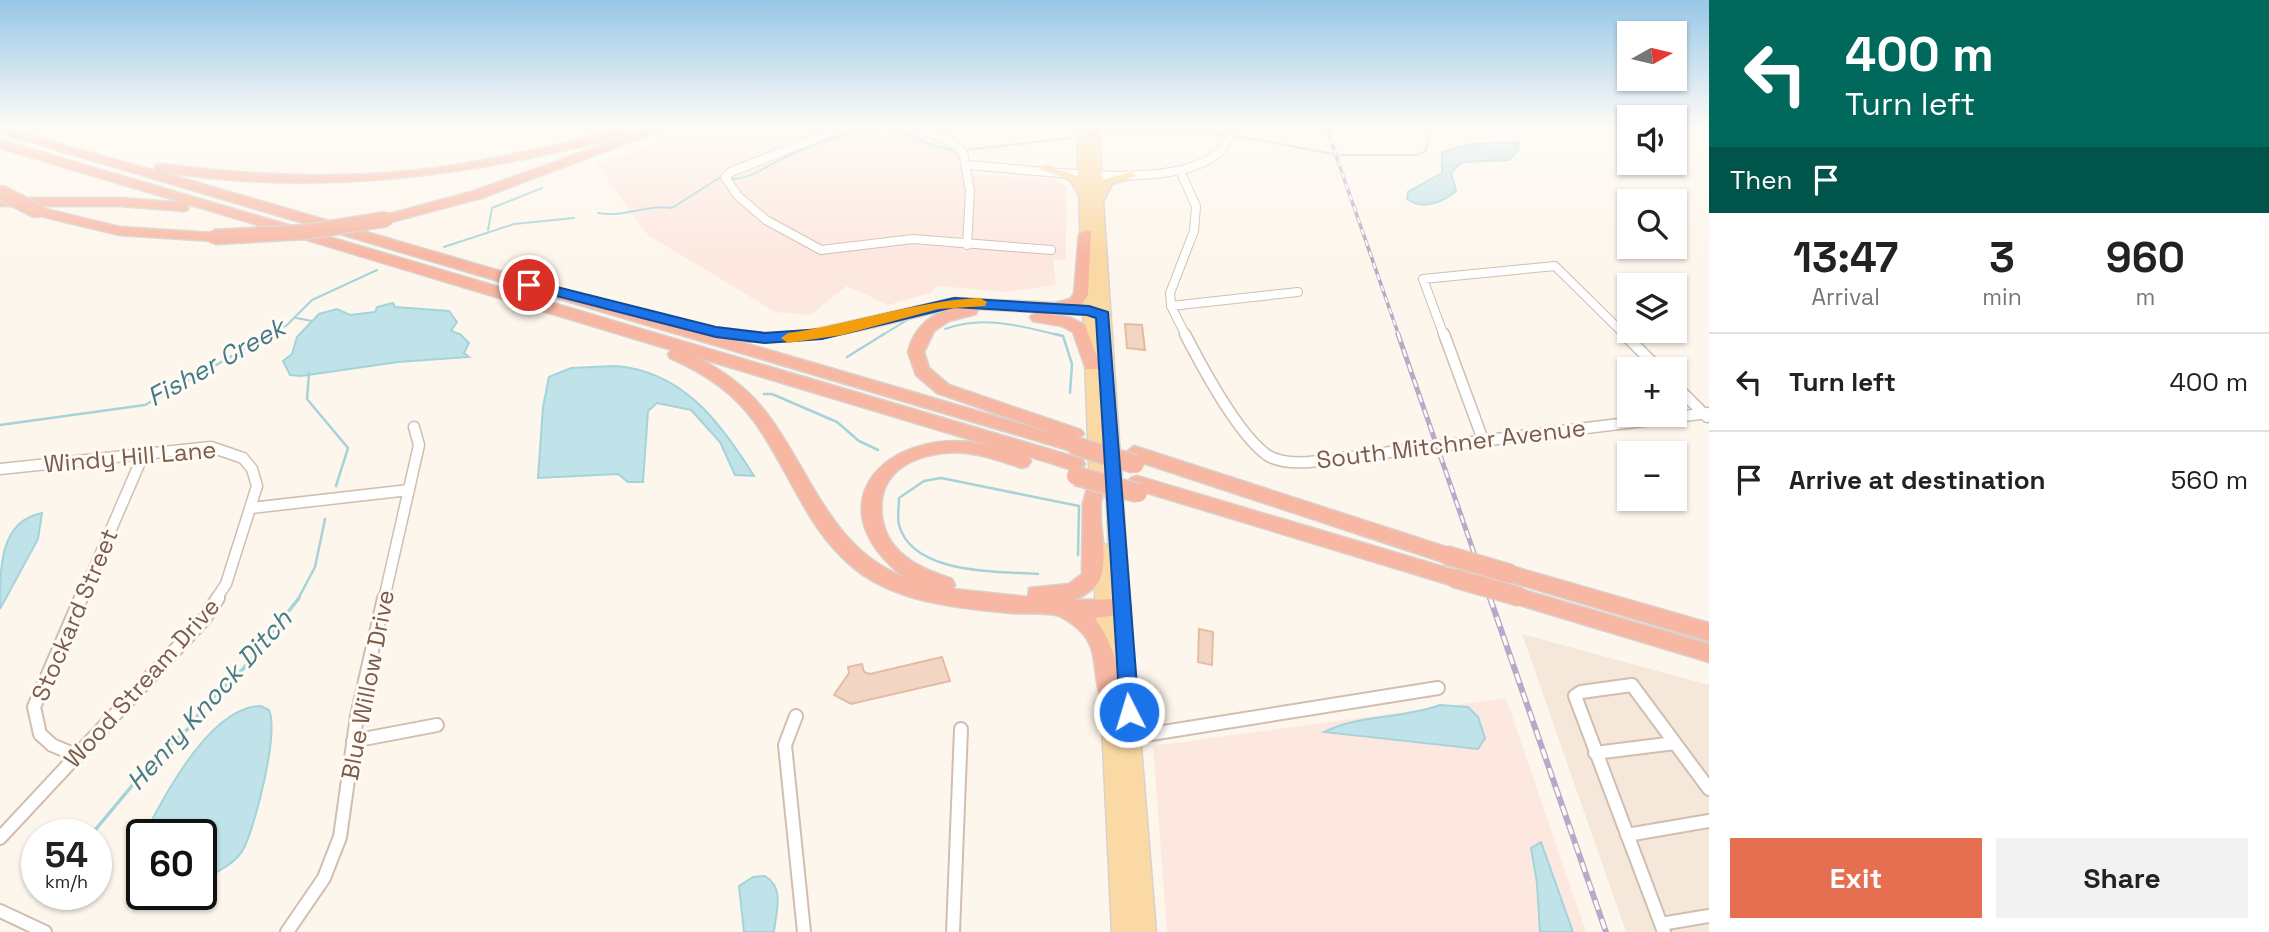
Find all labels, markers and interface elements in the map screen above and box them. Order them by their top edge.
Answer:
north arrow [1617,21,1687,91]
map controls [1617,21,1687,511]
text: 400 m [1845,23,1994,85]
icon: left [1730,28,1821,119]
text: Turn left [1845,84,1975,124]
button: sound [1617,105,1687,175]
icon: arrive [1807,161,1845,199]
text: Then [1730,163,1793,197]
button: search [1617,189,1687,259]
text: 13:47 [1793,231,1898,284]
text: 3 [1989,231,2015,284]
text: 960 [2106,231,2185,284]
pin [499,255,559,315]
icon: arrive [510,266,548,304]
button: layers [1617,273,1687,343]
text: Arrival [1811,282,1880,312]
text: min [1982,282,2022,312]
text: m [2136,282,2155,312]
water label: Fisher Creek [141,309,294,414]
button: + [1617,357,1687,427]
icon: left [1730,363,1768,401]
text: Turn left [1789,365,1896,399]
text: 400 m [2169,365,2248,399]
street label: South Mitchner Avenue [1315,412,1587,475]
street label: Windy Hill Lane [42,434,218,479]
button: − [1617,441,1687,511]
icon: arrive [1730,461,1768,499]
text: Arrive at destination [1789,463,2046,497]
text: 560 m [2171,463,2248,497]
street label: Stockard Street [24,524,125,706]
street label: Blue Willow Drive [334,587,401,782]
street label: Wood Stream Drive [57,591,226,774]
water label: Henry Knock Ditch [119,602,300,797]
position arrow [1092,675,1166,749]
speed limit sign: 60 [126,819,217,910]
text: 54 [45,833,88,877]
button: Exit [1730,838,1982,918]
button: Share [1996,838,2248,918]
text: km/h [45,870,88,893]

